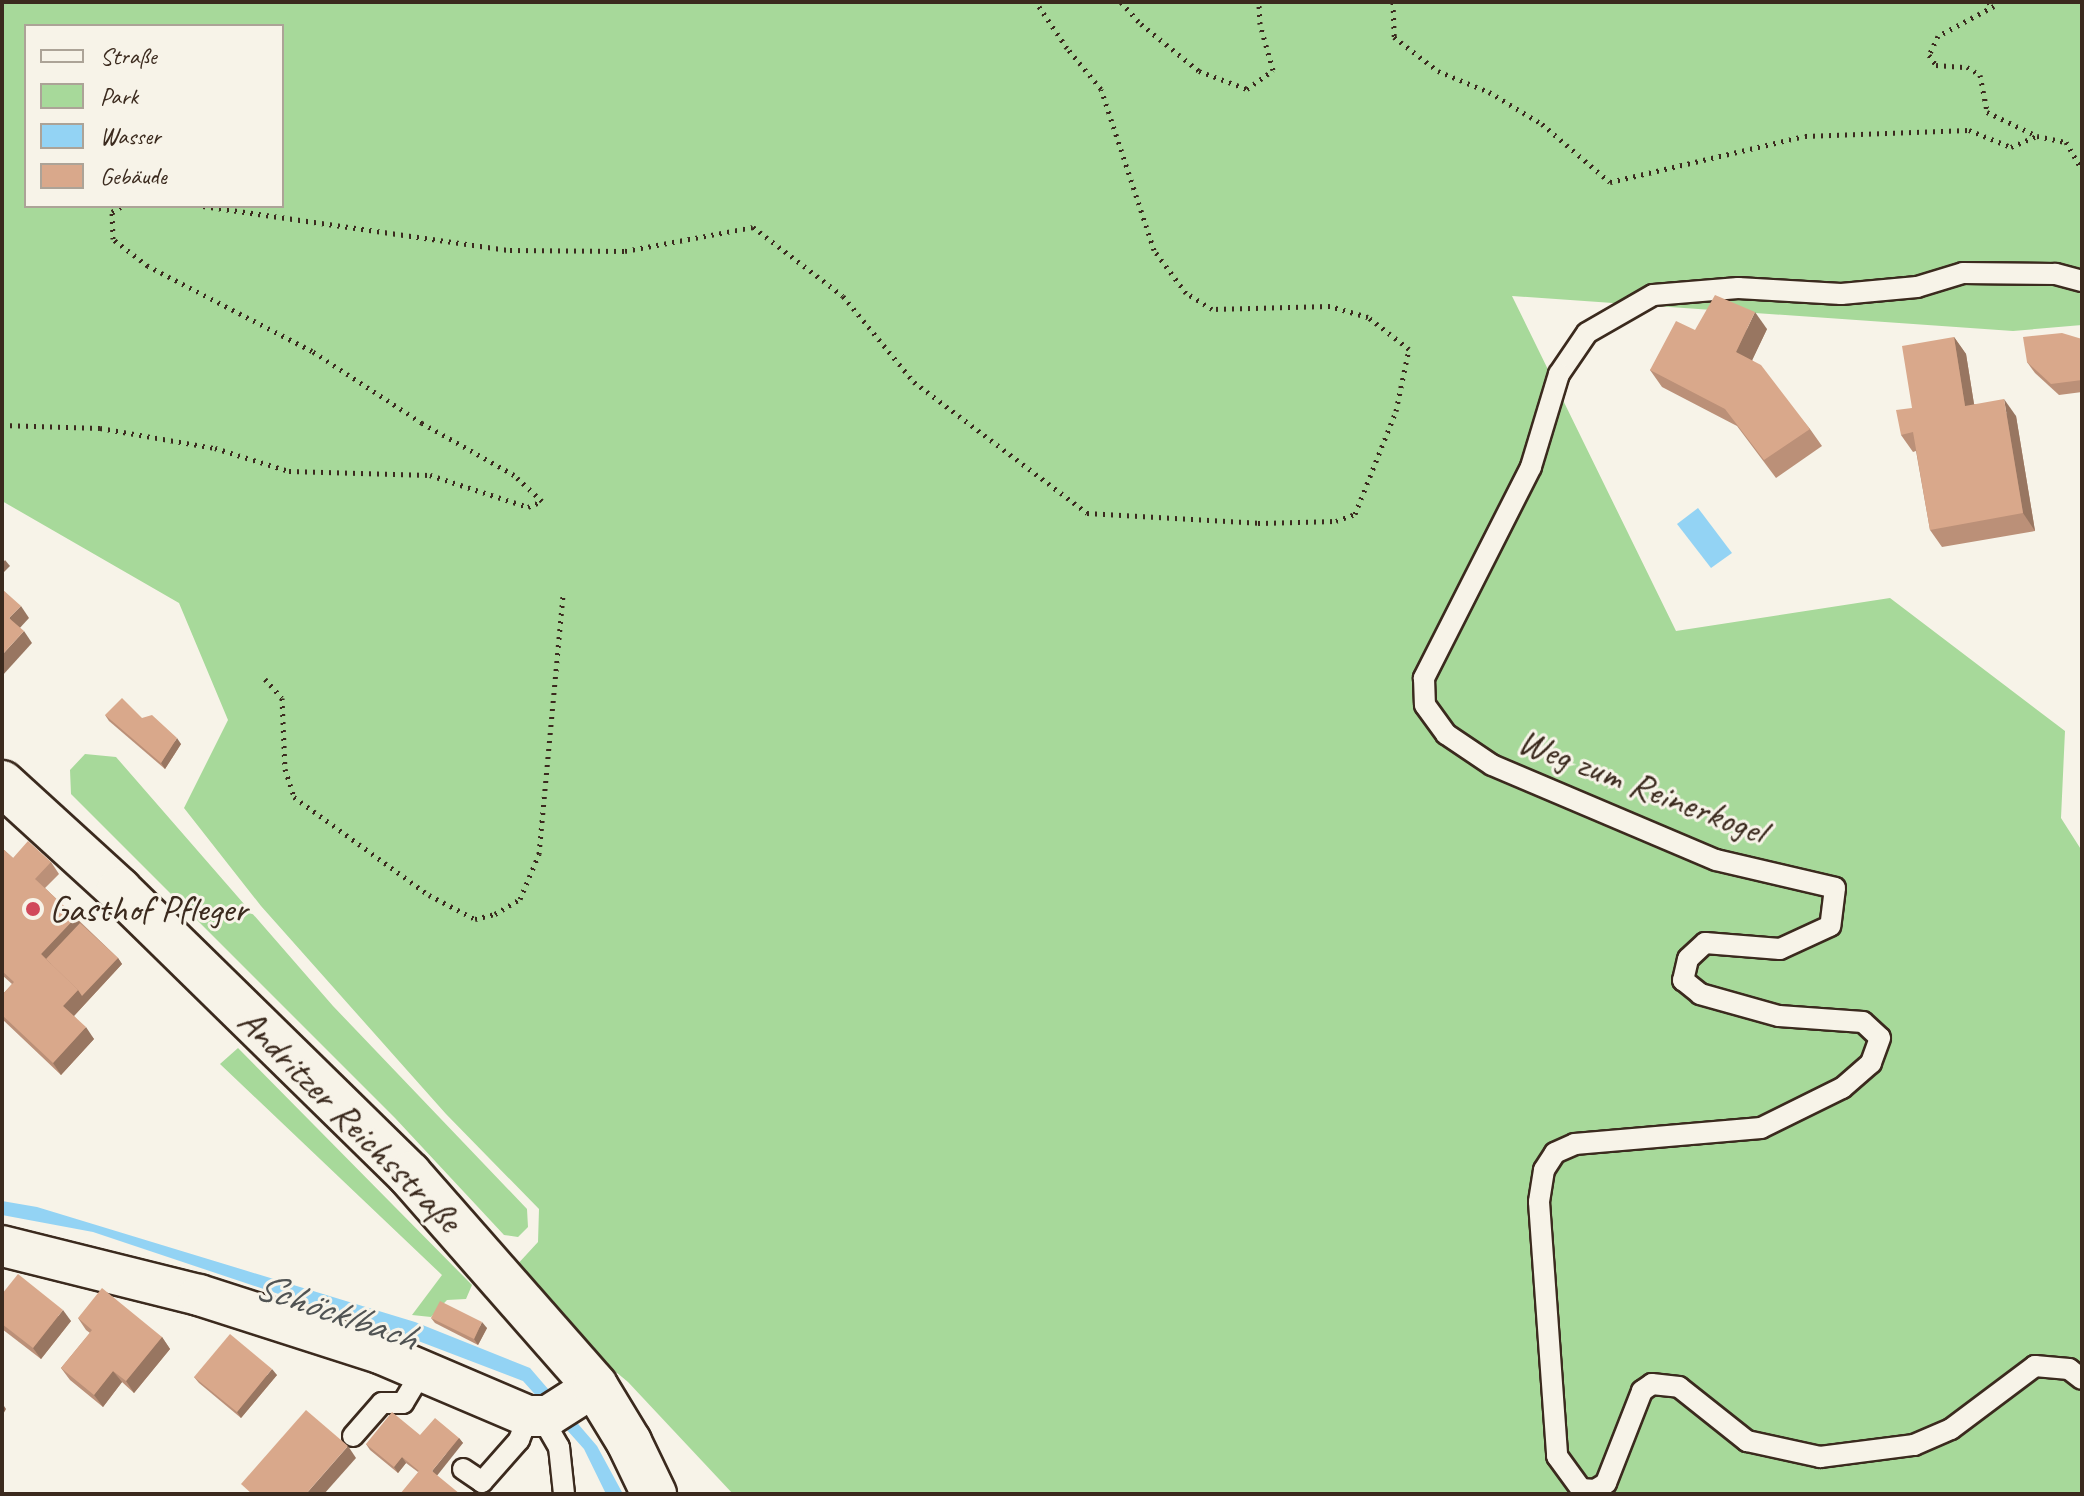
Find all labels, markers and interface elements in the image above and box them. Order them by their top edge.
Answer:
legend [24,24,284,208]
text: Straße [100,41,157,71]
text: Park [100,81,138,111]
text: Wasser [100,121,161,151]
text: Gebäude [100,161,167,191]
street label: Weg zum Reinerkogel [1511,718,1773,854]
place label: Gasthof Pfleger [49,886,248,932]
marker: Gasthof Pfleger [24,900,42,918]
street label: Andritzer Reichsstraße [229,999,471,1241]
water label: Schöcklbach [249,1261,423,1361]

